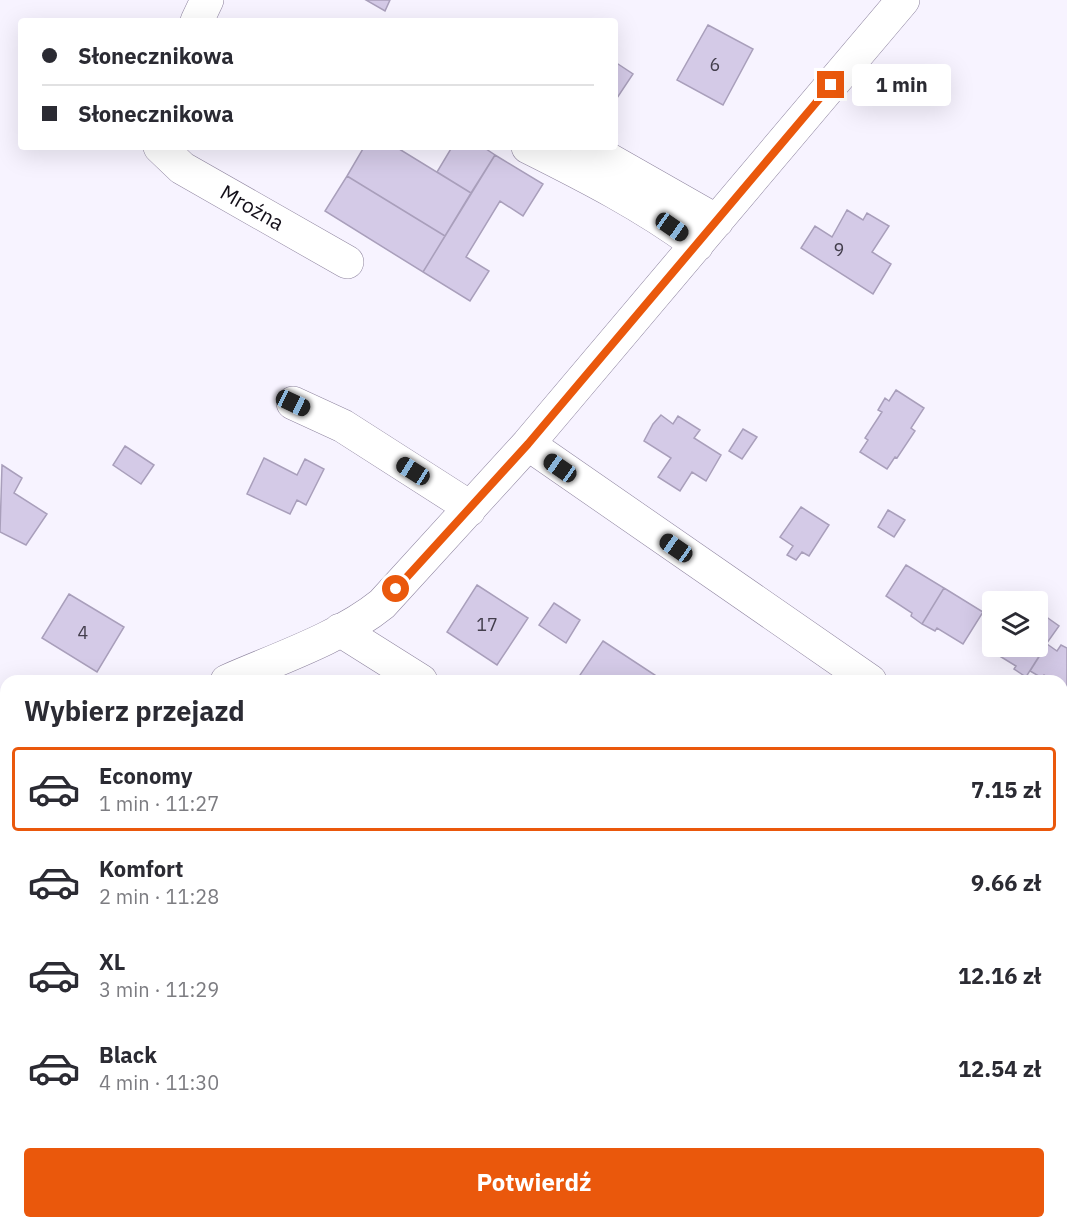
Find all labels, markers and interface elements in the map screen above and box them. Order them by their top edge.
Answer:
text: Słonecznikowa [78,41,234,70]
house number: 6 [710,53,720,76]
callout: 1 min [852,64,951,106]
route end [817,71,844,98]
text: 1 min [875,71,928,98]
text: Słonecznikowa [78,99,234,128]
street label: Mroźna [216,178,289,237]
car [652,209,692,245]
house number: 9 [834,238,844,261]
car [273,387,313,419]
car [540,450,580,486]
car [393,454,433,488]
car [656,530,696,566]
route start [382,575,409,602]
map controls [982,591,1048,657]
button: layers [982,591,1048,657]
house number: 17 [476,613,498,636]
house number: 4 [78,621,89,644]
text: Wybierz przejazd [24,693,245,728]
text: Economy [99,761,193,790]
icon: car [27,762,81,816]
text: 7.15 zł [971,775,1041,804]
text: 1 min · 11:27 [99,790,219,817]
text: Komfort [99,854,184,883]
icon: car [27,855,81,909]
text: 9.66 zł [971,868,1041,897]
text: 2 min · 11:28 [99,883,219,910]
text: XL [99,947,125,976]
icon: car [27,948,81,1002]
text: 12.16 zł [958,961,1041,990]
text: 3 min · 11:29 [99,976,219,1003]
text: Black [99,1040,157,1069]
icon: car [27,1041,81,1095]
text: 12.54 zł [958,1054,1041,1083]
text: 4 min · 11:30 [99,1069,219,1096]
button: Potwierdź [24,1148,1044,1217]

